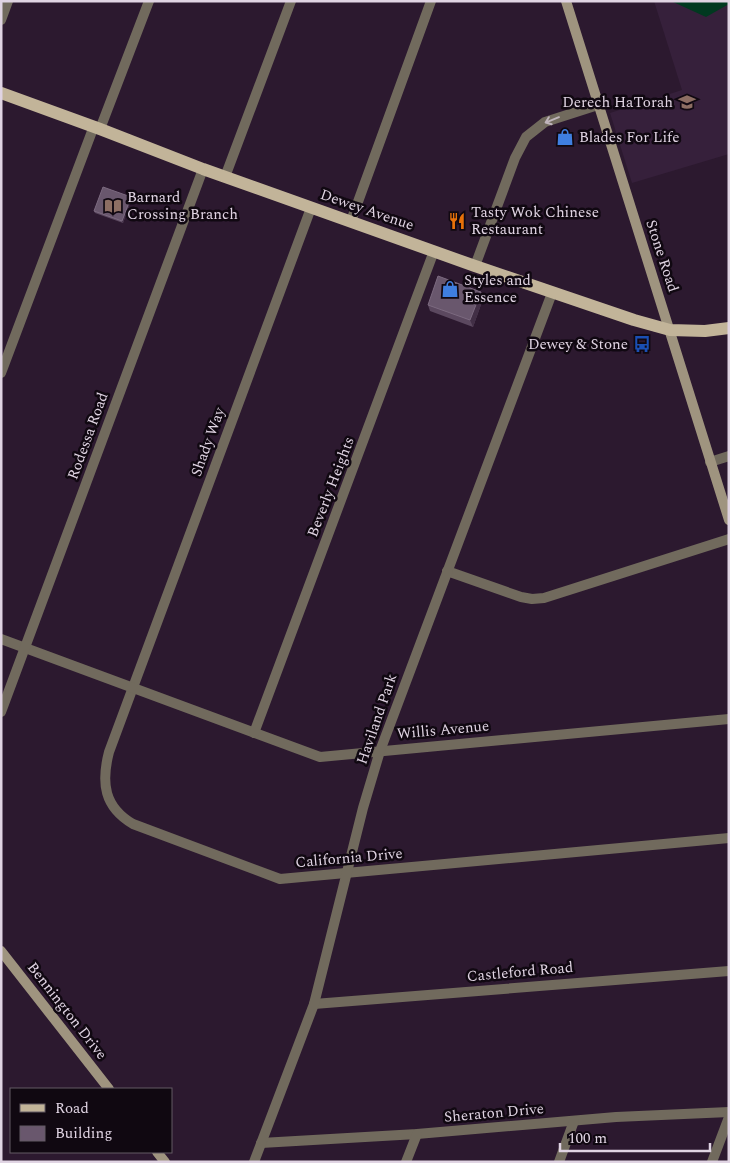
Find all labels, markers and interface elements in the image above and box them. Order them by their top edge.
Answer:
place label: Derech HaTorah [562,91,673,114]
school or university icon: Derech HaTorah [677,92,697,112]
one-way arrow [545,116,560,125]
place label: Blades For Life [579,126,679,149]
shop icon: Blades For Life [555,127,575,147]
street label: Dewey Avenue [317,183,417,237]
place label: Barnard Crossing Branch [127,186,238,226]
library icon: Barnard Crossing Branch [103,196,123,216]
place label: Tasty Wok Chinese Restaurant [471,201,599,241]
restaurant icon: Tasty Wok Chinese Restaurant [447,211,467,231]
street label: Stone Road [639,217,685,295]
place label: Styles and Essence [464,269,531,309]
shop icon: Styles and Essence [440,279,460,299]
place label: Dewey & Stone [528,333,628,356]
bus stop icon: Dewey & Stone [632,334,652,354]
street label: Rodessa Road [62,389,114,483]
street label: Shady Way [185,403,231,480]
street label: Beverly Heights [301,434,361,540]
street label: Haviland Park [351,670,403,768]
street label: Willis Avenue [396,715,490,745]
street label: California Drive [294,842,404,874]
street label: Castleford Road [466,956,574,988]
street label: Bennington Drive [21,957,113,1065]
legend [10,1088,172,1153]
text: Road [55,1097,89,1120]
street label: Sheraton Drive [443,1097,545,1129]
scale bar [560,1120,710,1152]
text: Building [55,1122,112,1145]
text: 100 m [568,1127,607,1150]

